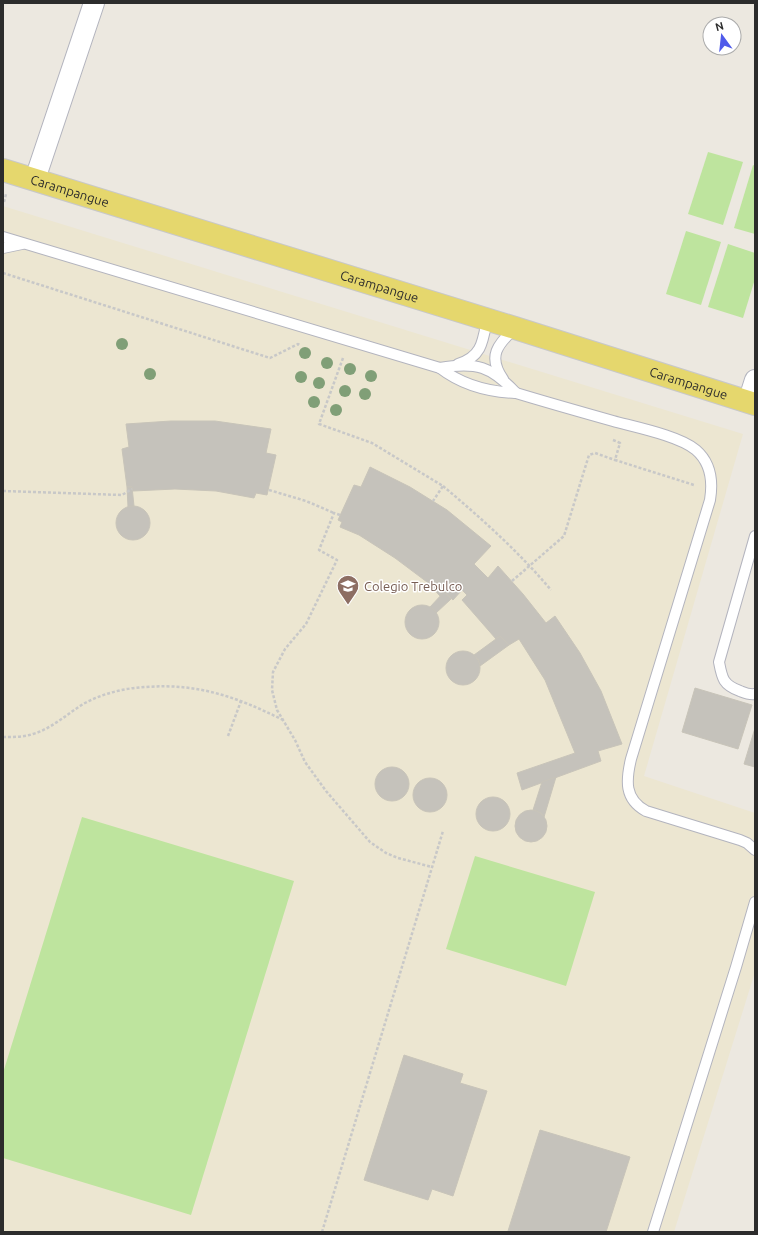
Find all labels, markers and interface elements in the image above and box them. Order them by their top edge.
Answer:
north arrow [702,16,742,56]
text: N [714,19,725,33]
street label: Carampangue [29,172,111,209]
street label: Carampangue [339,267,420,305]
street label: Carampangue [648,364,730,402]
school or university icon: Colegio Trebulco [335,573,361,606]
place label: Colegio Trebulco [364,579,462,593]

